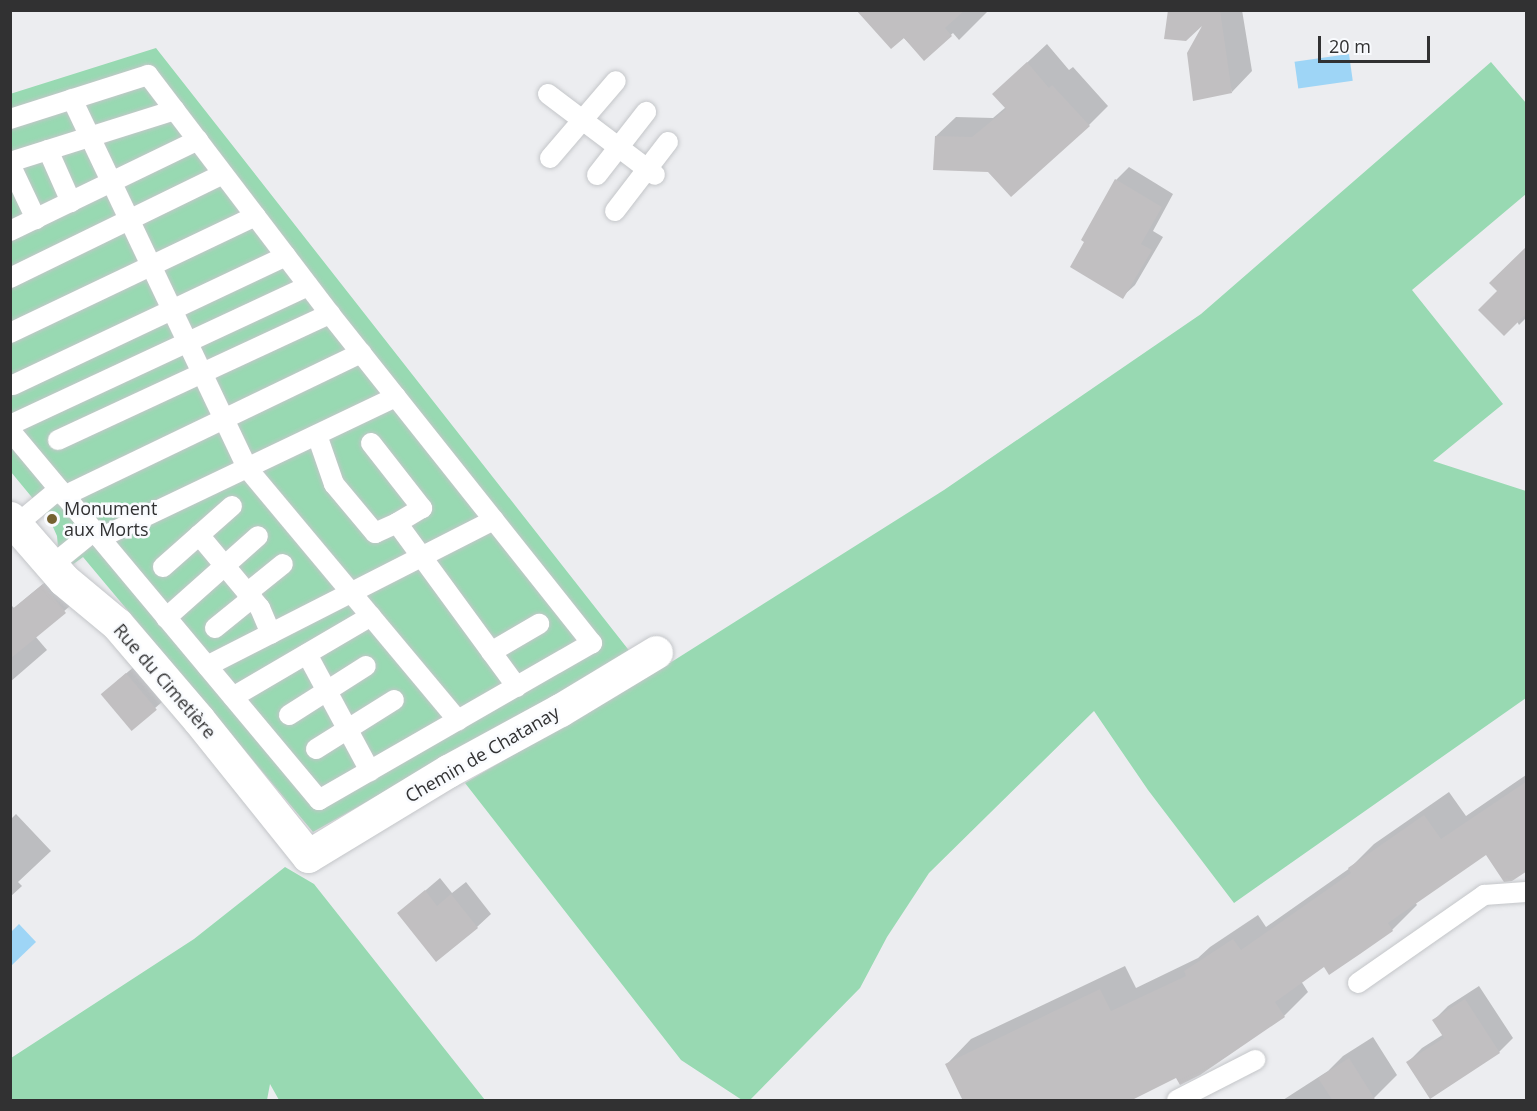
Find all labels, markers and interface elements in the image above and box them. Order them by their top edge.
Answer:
scale bar [1321,24,1434,62]
text: 20 m [1329,34,1371,58]
place label: Monument aux Morts [64,498,157,540]
marker: Monument aux Morts [45,512,59,526]
street label: Rue du Cimetière [109,619,221,743]
street label: Chemin de Chatanay [401,701,563,807]

